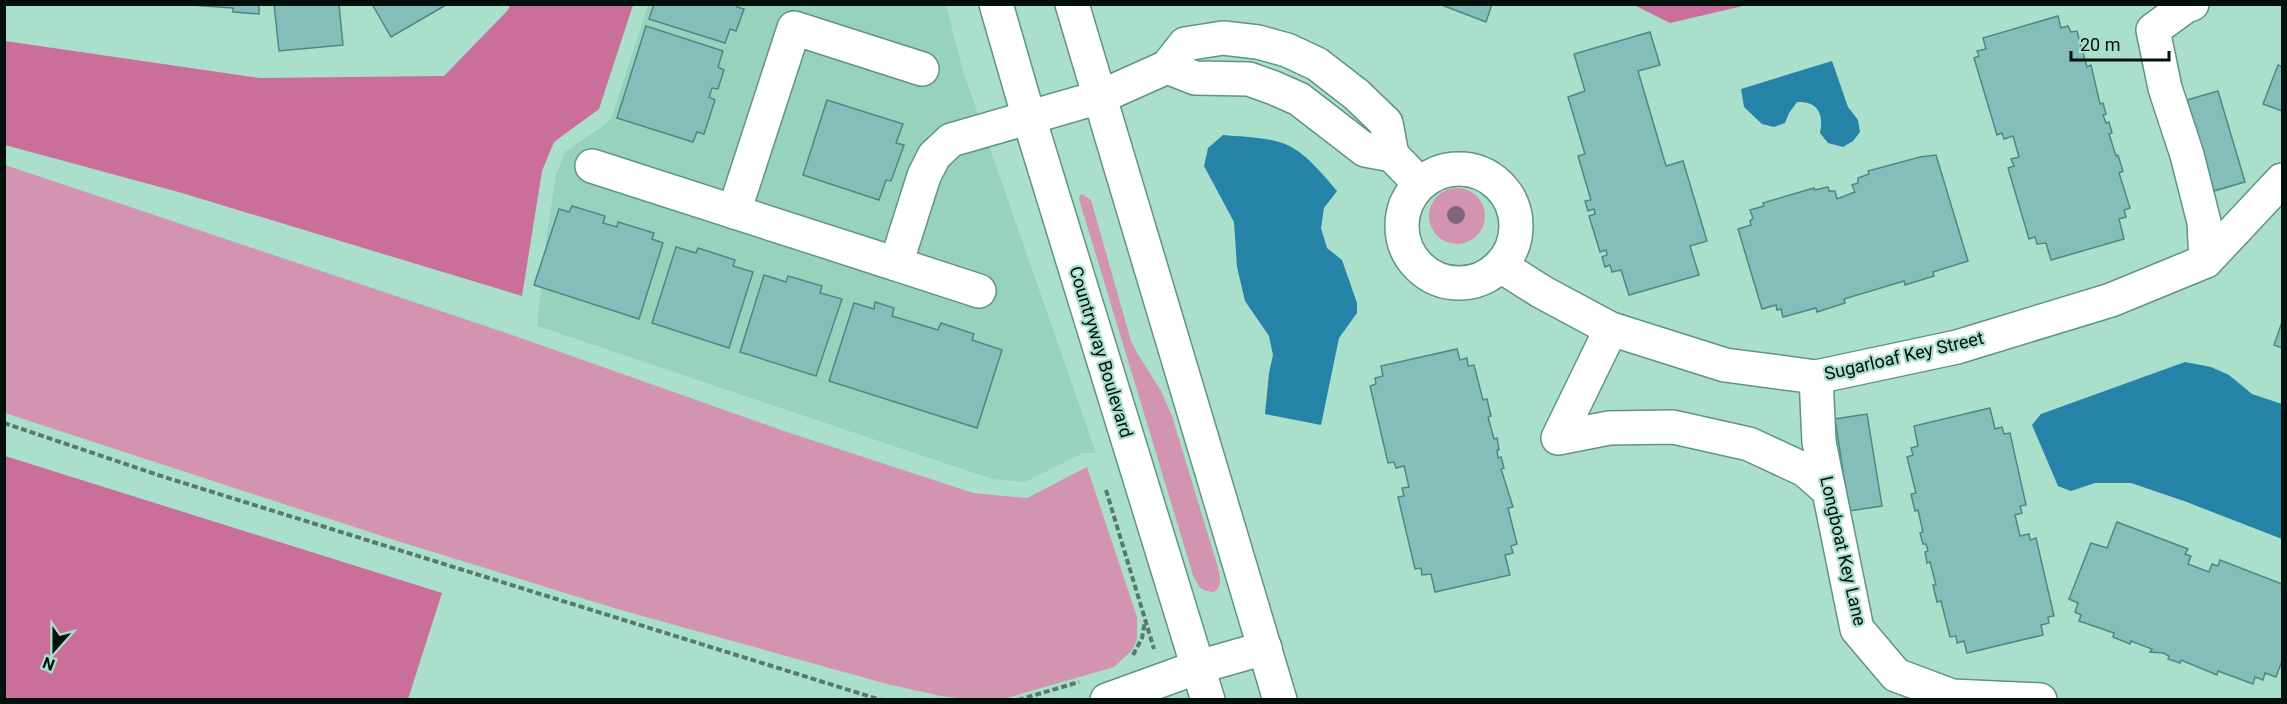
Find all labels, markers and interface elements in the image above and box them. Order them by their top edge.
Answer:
scale bar [2071,24,2168,62]
text: 20 m [2080,34,2120,55]
street label: Countryway Boulevard [1065,264,1138,440]
street label: Sugarloaf Key Street [1822,327,1986,384]
street label: Longboat Key Lane [1816,474,1871,628]
north arrow [24,620,84,680]
text: N [40,653,57,674]

